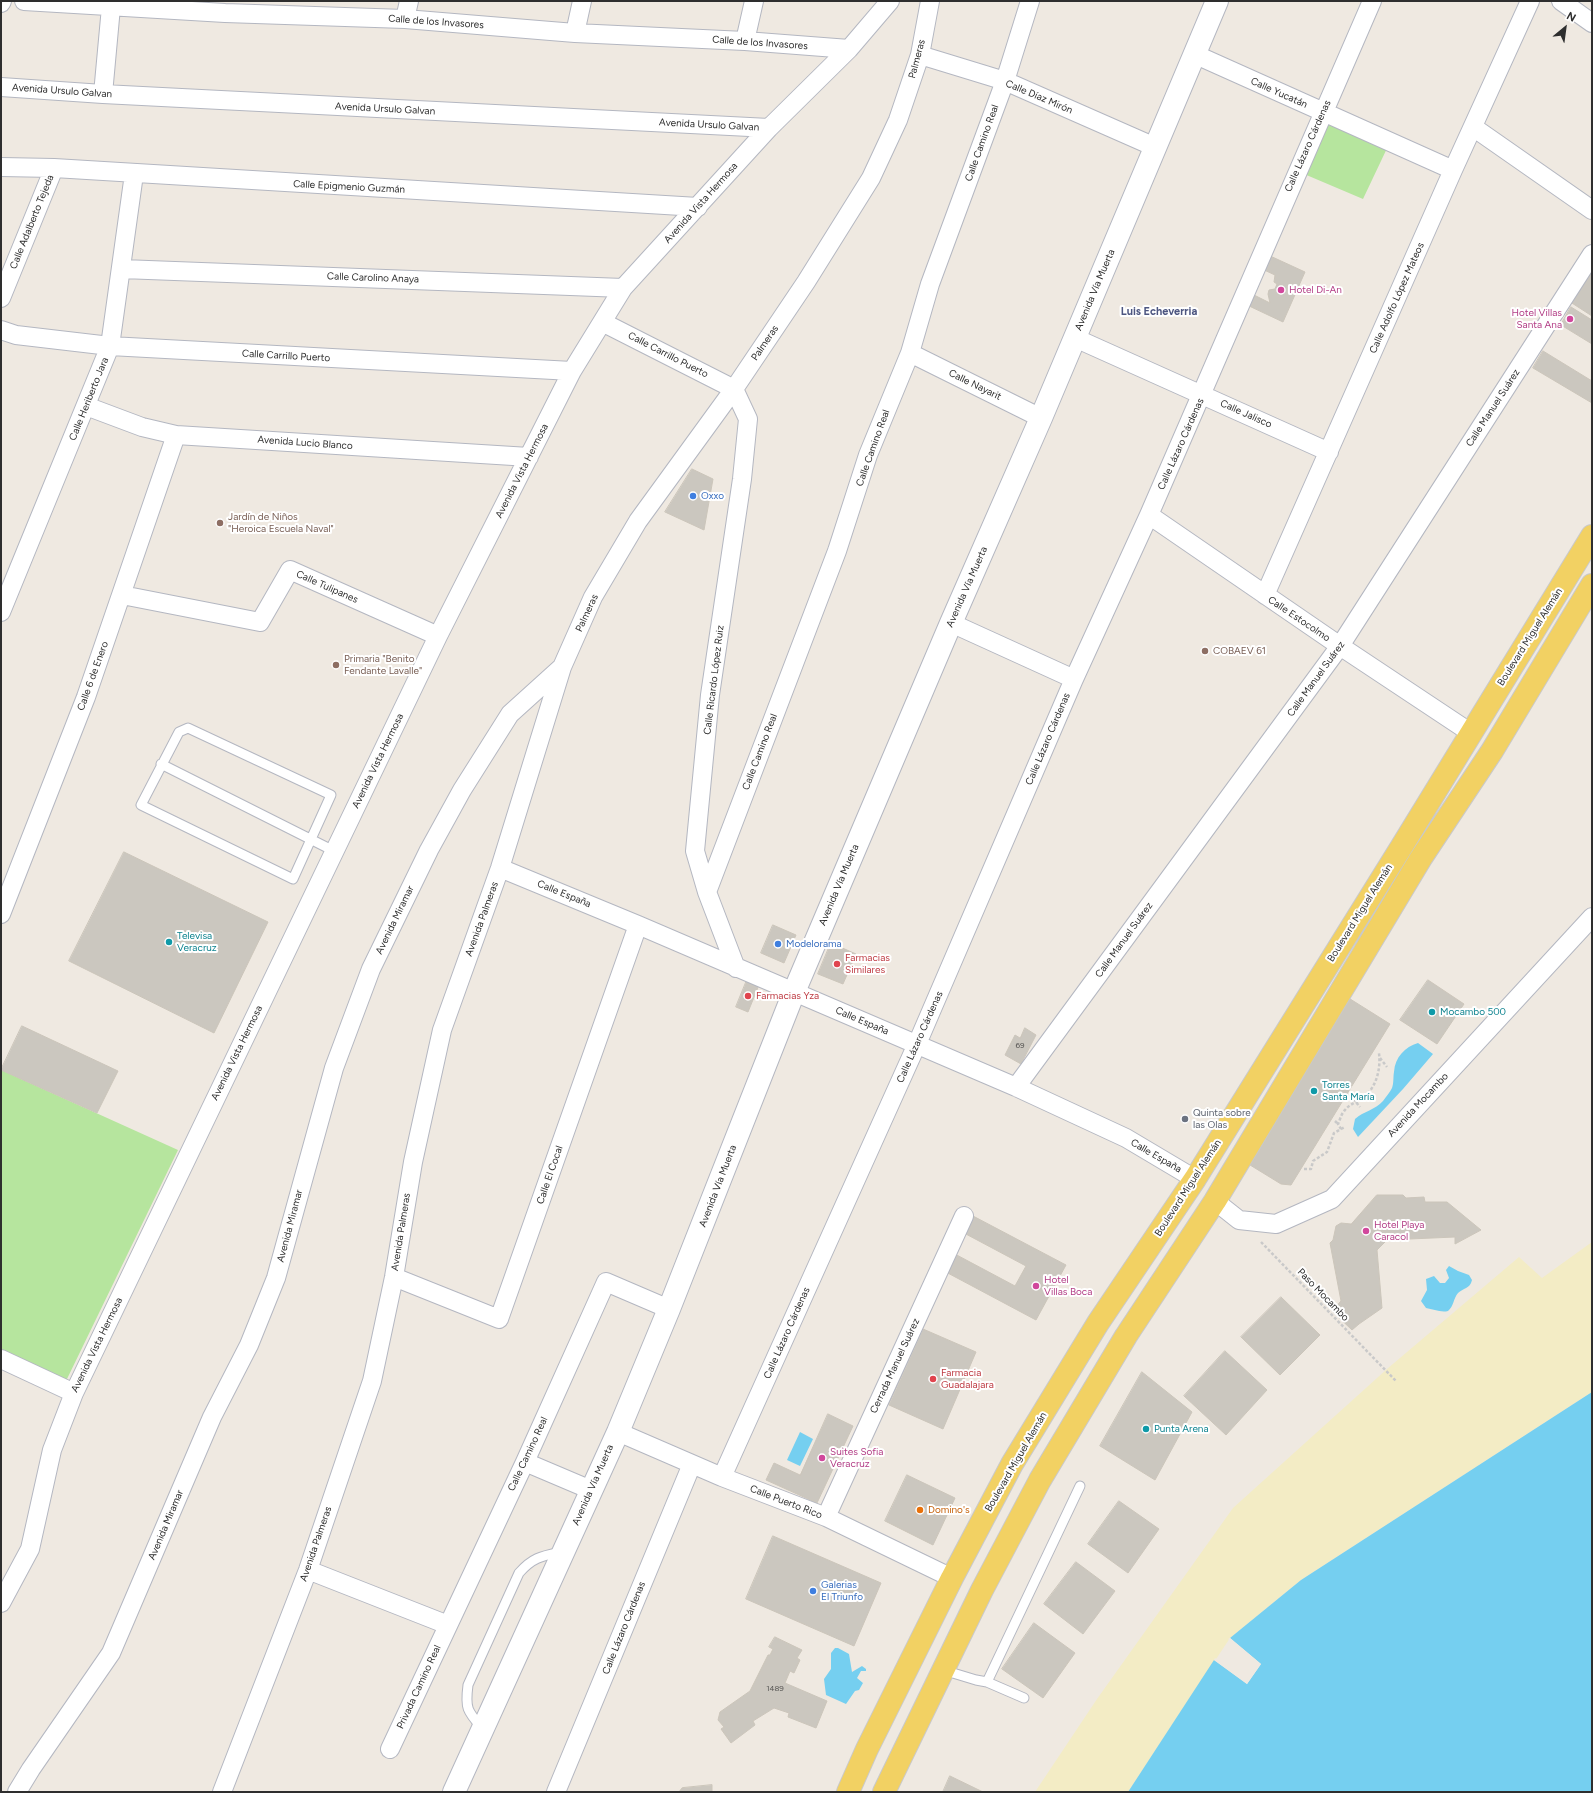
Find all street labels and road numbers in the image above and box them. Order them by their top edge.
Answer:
street label: Calle de los Invasores [388,13,484,31]
street label: Calle de los Invasores [712,34,808,52]
street label: Palmeras [906,38,928,80]
street label: Calle Yucatán [1249,75,1309,111]
street label: Calle Díaz Mirón [1004,77,1074,117]
street label: Avenida Ursulo Galvan [12,82,112,100]
street label: Calle Lázaro Cárdenas [1282,98,1334,194]
street label: Avenida Ursulo Galvan [335,100,435,118]
street label: Calle Camino Real [963,103,1001,183]
street label: Avenida Ursulo Galvan [659,116,759,134]
street label: Avenida Vista Hermosa [662,160,740,246]
street label: Calle Adalberto Tejeda [8,173,56,271]
street label: Calle Epigmenio Guzmán [293,178,405,196]
street label: Calle Adolfo López Mateos [1367,241,1427,355]
street label: Avenida Vía Muerta [1072,248,1118,332]
street label: Calle Carolino Anaya [327,270,419,286]
street label: Palmeras [749,323,781,363]
street label: Calle Carrillo Puerto [626,330,710,380]
street label: Calle Carrillo Puerto [242,348,330,364]
street label: Calle Heriberto Jara [67,356,111,442]
street label: Calle Nayarit [947,367,1003,403]
street label: Calle Manuel Suárez [1463,367,1523,449]
street label: Calle Lázaro Cárdenas [1155,396,1207,492]
street label: Calle Jalisco [1218,397,1274,431]
street label: Calle Camino Real [854,408,892,488]
street label: Avenida Vista Hermosa [493,422,551,520]
street label: Avenida Lucio Blanco [257,434,353,452]
street label: Avenida Vía Muerta [944,545,990,629]
street label: Calle Tulipanes [294,568,360,606]
street label: Boulevard Miguel Alemán [1495,586,1565,688]
street label: Palmeras [573,592,601,634]
street label: Calle Estocolmo [1266,594,1332,644]
street label: Calle Ricardo López Ruiz [701,625,727,735]
street label: Calle Manuel Suárez [1285,639,1347,719]
street label: Calle 6 de Enero [75,640,111,712]
street label: Calle Lázaro Cárdenas [1023,691,1073,787]
street label: Avenida Vista Hermosa [350,712,406,810]
street label: Calle Camino Real [740,712,780,792]
street label: Avenida Vía Muerta [816,843,862,927]
street label: Boulevard Miguel Alemán [1325,862,1395,964]
street label: Calle España [535,878,593,910]
street label: Avenida Palmeras [463,880,501,958]
street label: Avenida Miramar [373,884,417,956]
street label: Calle Manuel Suárez [1093,900,1155,980]
street label: Calle Lázaro Cárdenas [894,989,946,1085]
street label: Avenida Vista Hermosa [209,1004,265,1102]
street label: Calle España [833,1004,891,1038]
street label: Avenida Mocambo [1385,1070,1451,1140]
street label: Calle España [1128,1137,1184,1175]
street label: Boulevard Miguel Alemán [1152,1137,1224,1239]
street label: Avenida Vía Muerta [697,1143,739,1229]
street label: Calle El Cocal [534,1144,566,1206]
street label: Avenida Miramar [275,1188,305,1264]
street label: Avenida Palmeras [389,1192,413,1272]
street label: Paso Mocambo [1295,1266,1351,1324]
street label: Calle Lázaro Cárdenas [761,1285,813,1381]
street label: Avenida Vista Hermosa [69,1296,125,1394]
street label: Cerrada Manuel Suárez [868,1317,922,1415]
street label: Boulevard Miguel Alemán [983,1410,1049,1514]
street label: Calle Camino Real [506,1415,550,1493]
street label: Avenida Vía Muerta [570,1443,616,1527]
street label: Calle Puerto Rico [748,1483,824,1521]
street label: Avenida Miramar [146,1488,186,1562]
street label: Avenida Palmeras [298,1505,334,1583]
street label: Calle Lázaro Cárdenas [600,1580,648,1676]
street label: Privada Camino Real [394,1643,444,1731]

